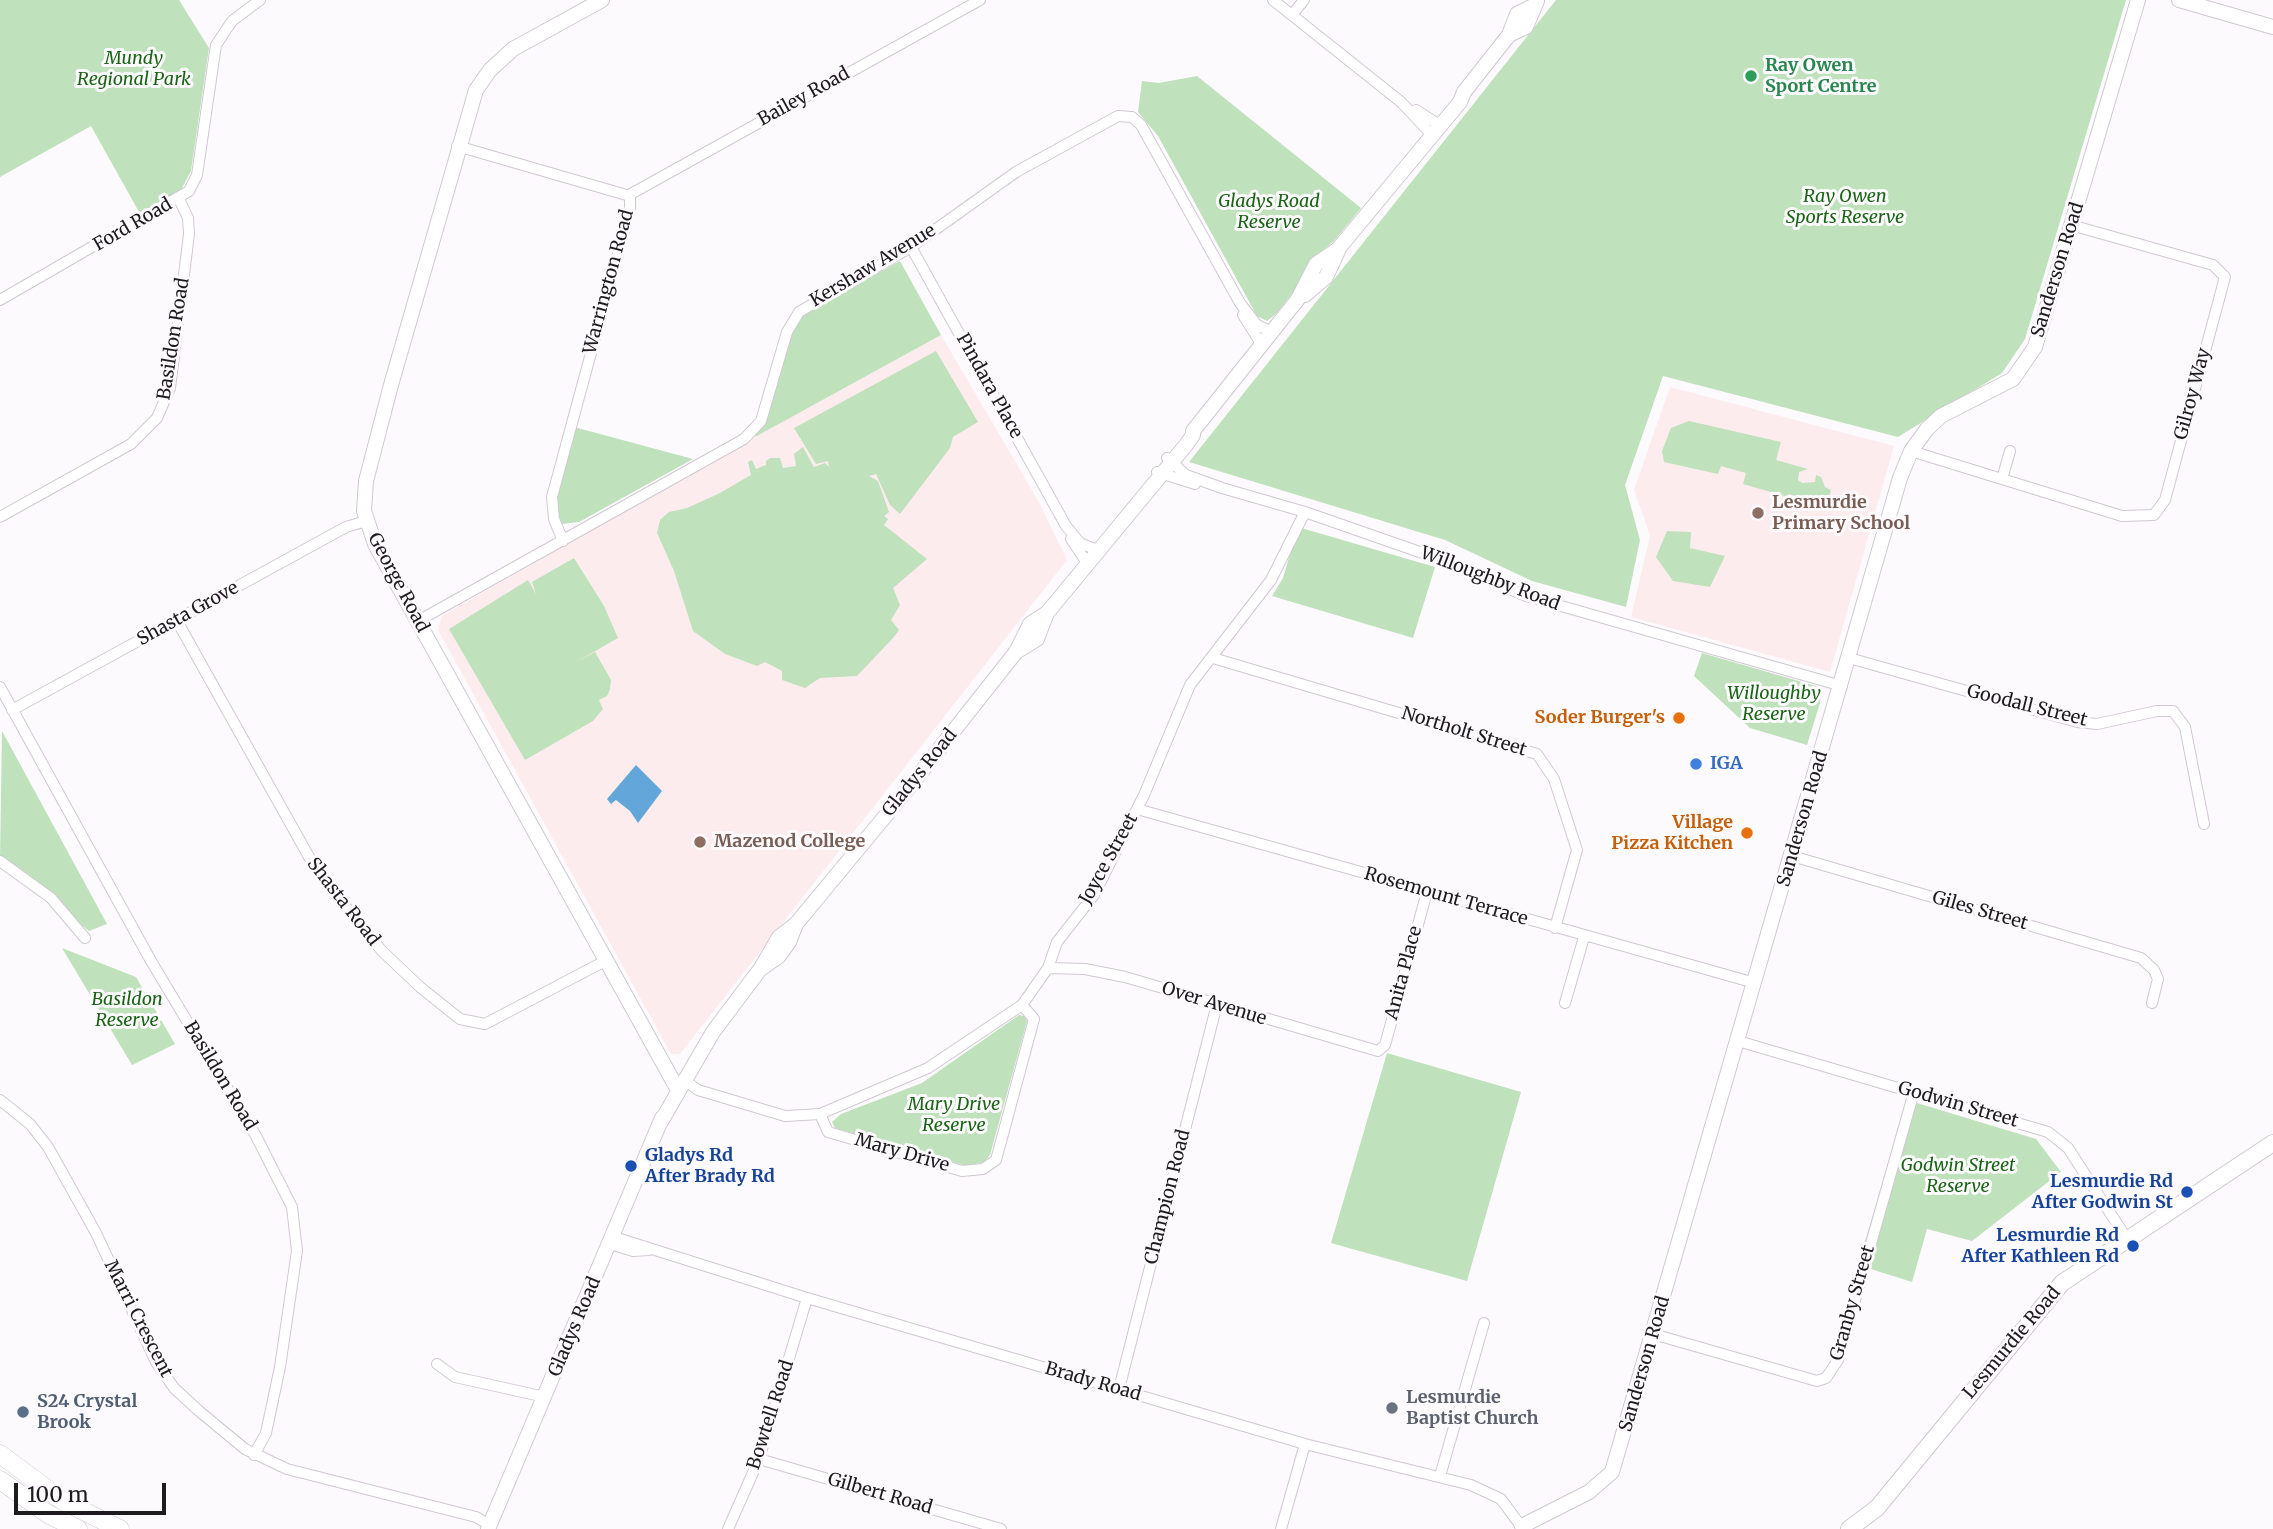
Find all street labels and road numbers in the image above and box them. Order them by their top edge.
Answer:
street label: Bailey Road [754,63,854,131]
street label: Ford Road [90,194,176,256]
street label: Sanderson Road [2027,200,2089,340]
street label: Warrington Road [579,207,639,357]
street label: Kershaw Avenue [806,220,940,312]
street label: Basildon Road [154,276,194,402]
street label: Pindara Place [951,330,1027,442]
street label: Gilroy Way [2170,346,2216,442]
street label: George Road [363,530,433,636]
street label: Willoughby Road [1417,542,1563,616]
street label: Shasta Grove [134,577,242,651]
street label: Goodall Street [1965,681,2089,731]
street label: Northolt Street [1399,703,1529,761]
street label: Gladys Road [878,725,962,821]
street label: Sanderson Road [1773,749,1833,889]
street label: Joyce Street [1075,810,1143,908]
street label: Shasta Road [302,854,384,950]
street label: Rosemount Terrace [1362,863,1530,931]
street label: Giles Street [1930,887,2030,935]
street label: Anita Place [1381,924,1427,1022]
street label: Over Avenue [1159,978,1269,1030]
street label: Basildon Road [179,1017,261,1135]
street label: Godwin Street [1895,1078,2021,1132]
street label: Champion Road [1141,1127,1195,1267]
street label: Mary Drive [852,1129,952,1177]
street label: Granby Street [1826,1243,1880,1363]
street label: Marri Crescent [99,1257,177,1381]
street label: Gladys Road [544,1274,606,1380]
street label: Lesmurdie Road [1959,1282,2065,1404]
street label: Sanderson Road [1615,1294,1675,1434]
street label: Bowtell Road [743,1358,799,1472]
street label: Brady Road [1043,1358,1143,1406]
street label: Gilbert Road [825,1469,935,1519]

